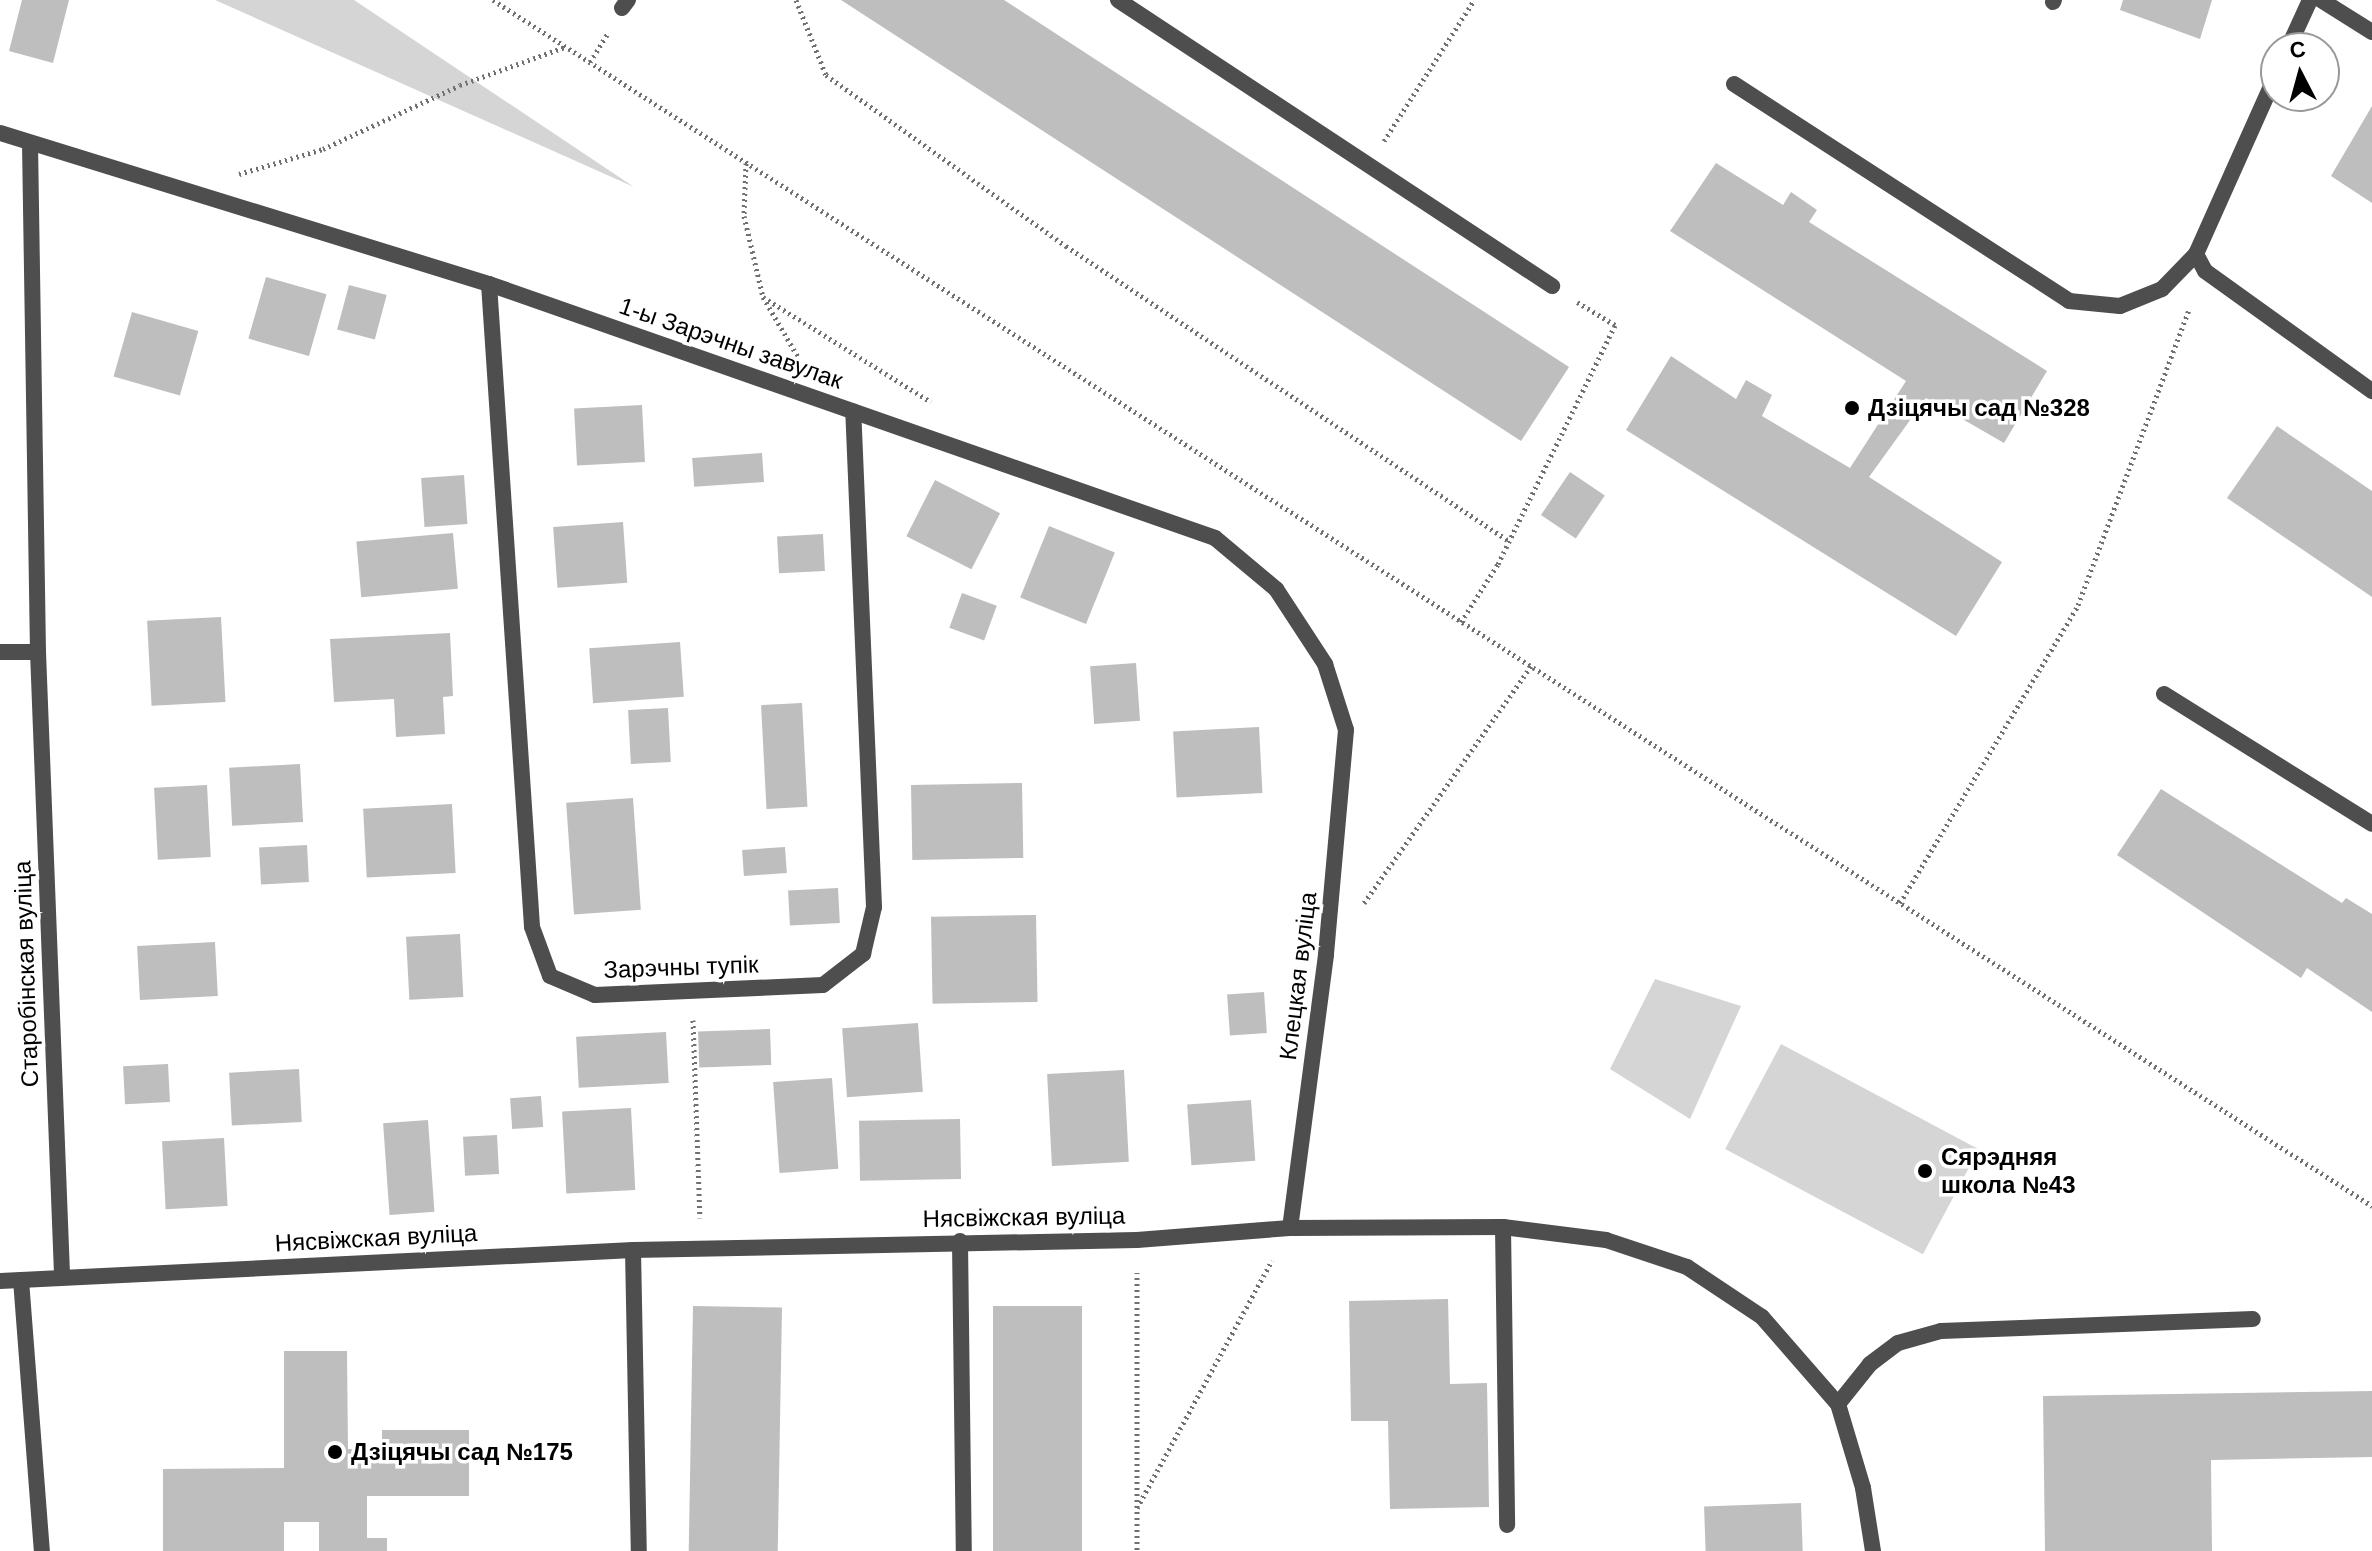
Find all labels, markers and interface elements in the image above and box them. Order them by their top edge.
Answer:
north arrow [2260,32,2340,112]
text: С [2288,36,2307,63]
street label: 1-ы Зарэчны завулак [616,291,846,395]
place label: Дзіцячы сад №328 [1868,394,2090,422]
marker: Дзіцячы сад №328 [1843,399,1861,417]
street label: Старобінская вуліца [8,860,44,1088]
street label: Клецкая вуліца [1273,890,1323,1062]
street label: Зарэчны тупік [603,950,759,984]
place label: Сярэдняя школа №43 [1941,1143,2075,1199]
marker: Сярэдняя школа №43 [1916,1162,1934,1180]
street label: Нясвіжская вуліца [922,1201,1126,1233]
street label: Нясвіжская вуліца [274,1218,478,1258]
place label: Дзіцячы сад №175 [351,1438,573,1466]
marker: Дзіцячы сад №175 [326,1443,344,1461]

